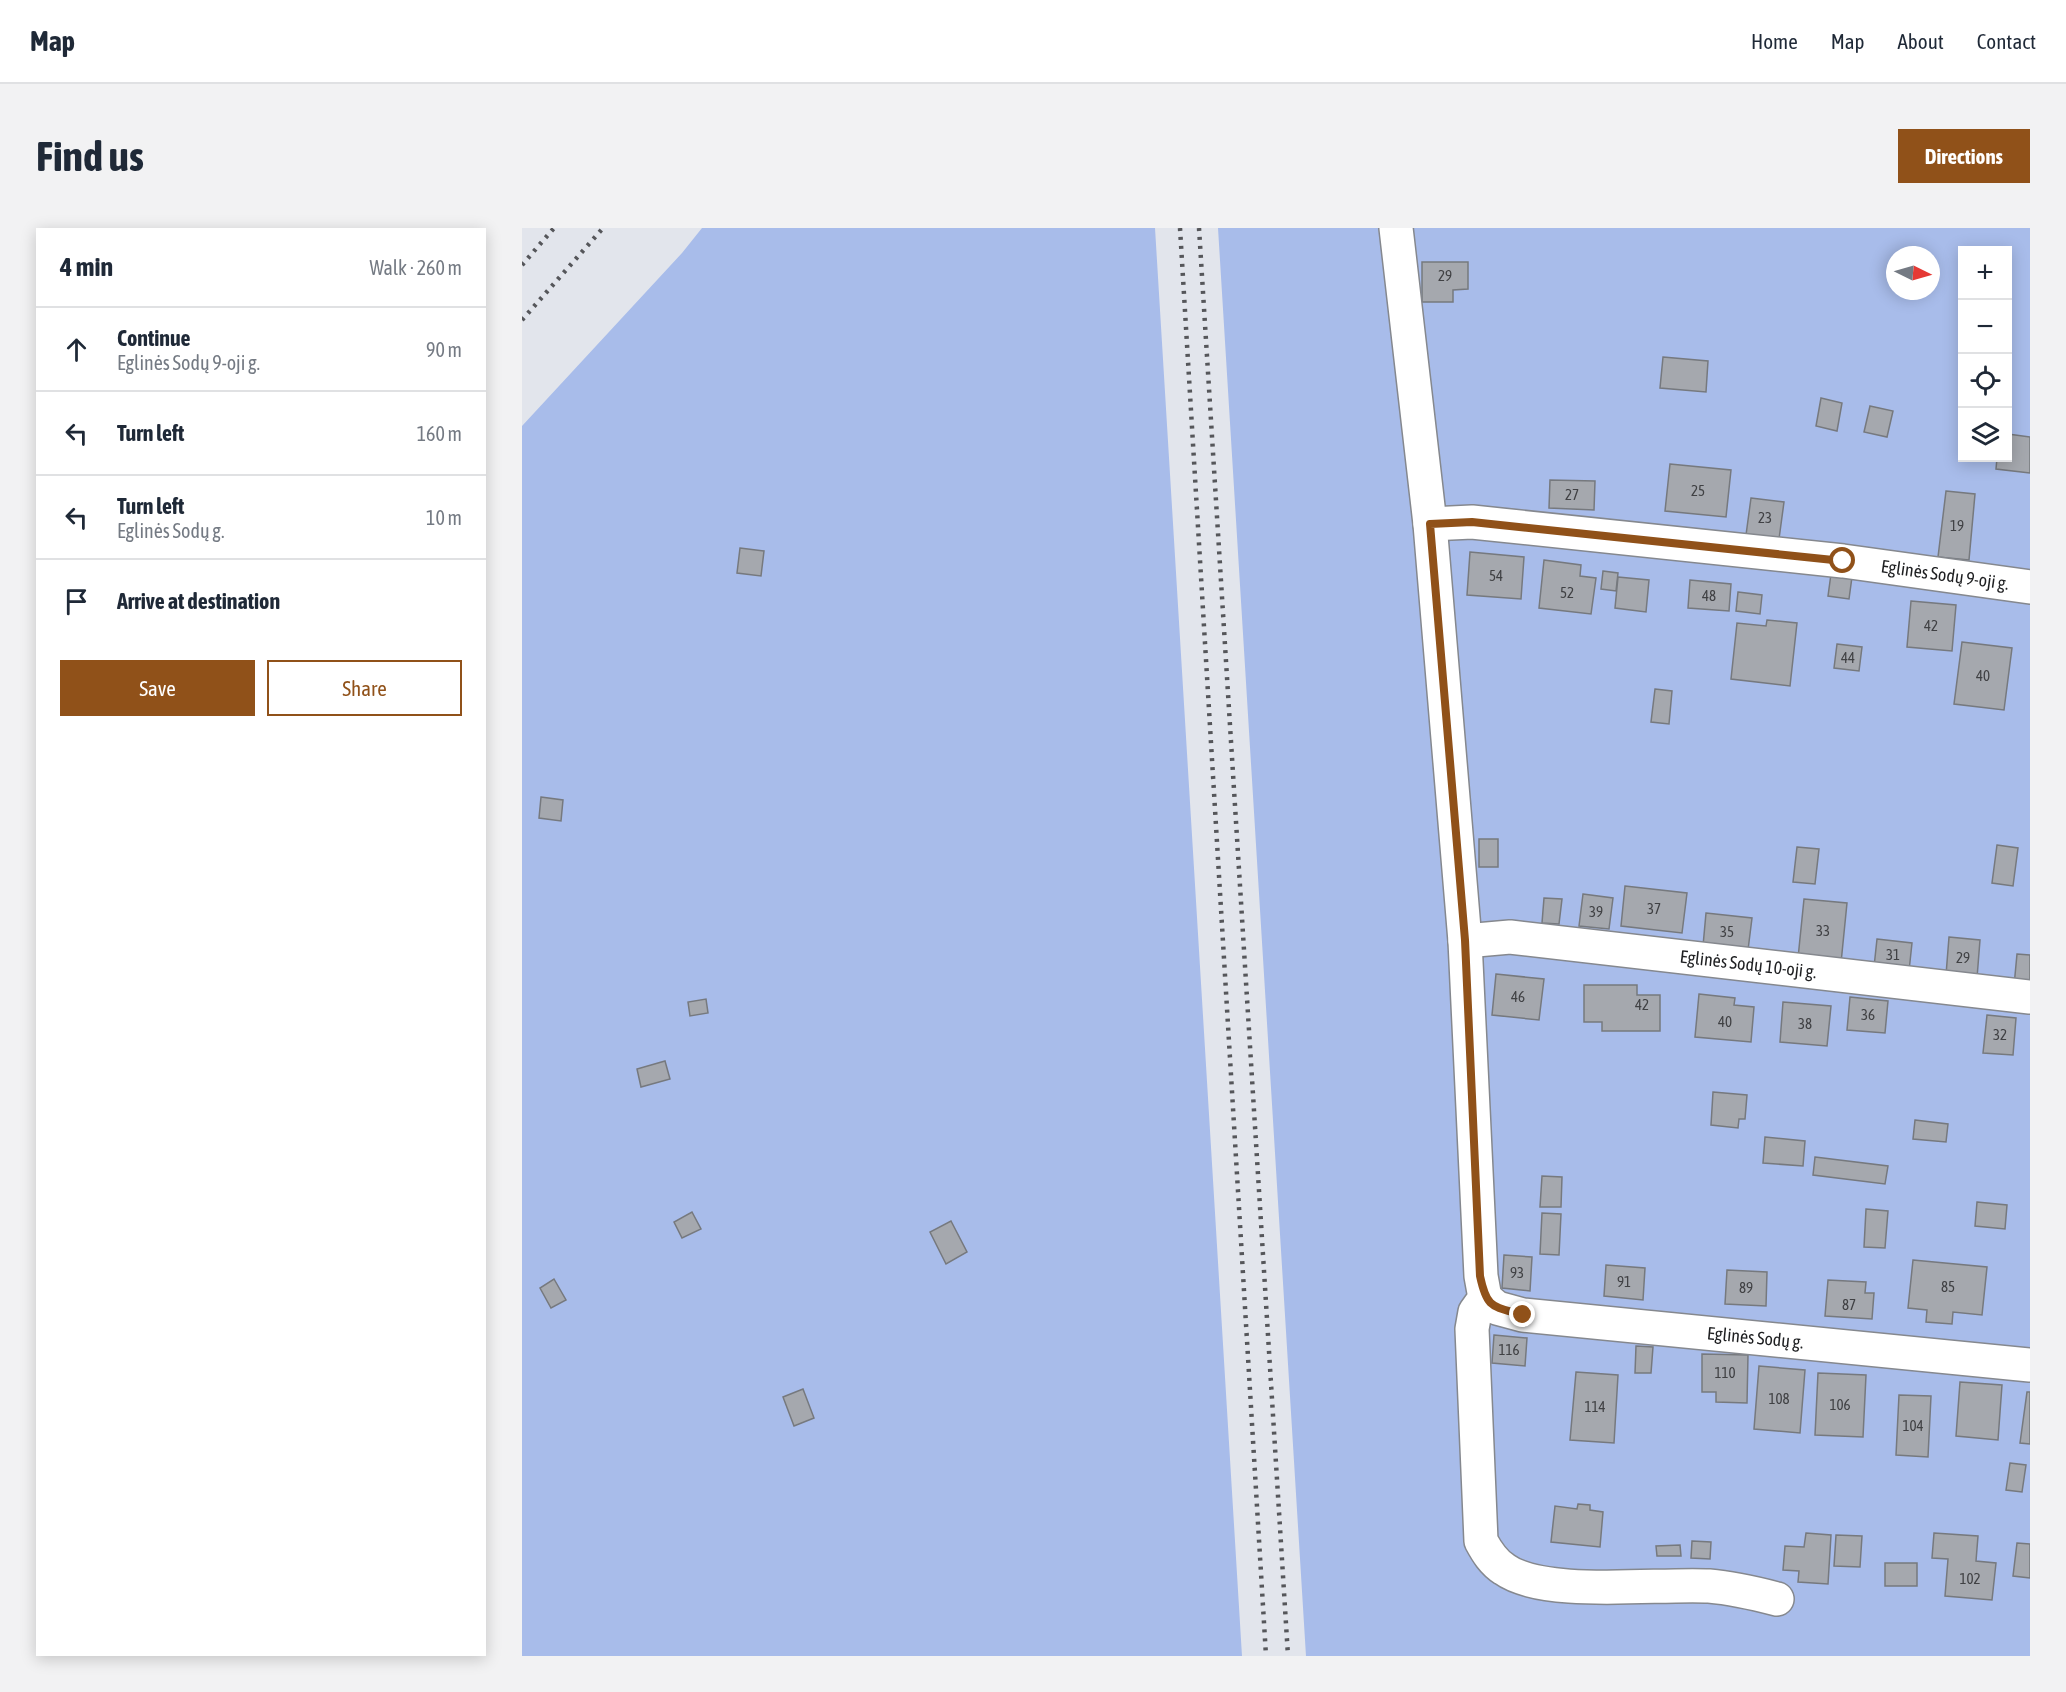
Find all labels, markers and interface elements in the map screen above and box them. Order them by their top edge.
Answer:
text: Map [30,25,75,57]
text: Home [1751,29,1798,53]
text: Map [1831,29,1865,53]
text: About [1898,29,1944,53]
text: Contact [1977,29,2036,53]
button: Directions [1898,129,2030,183]
text: Find us [36,132,144,180]
north arrow [1886,246,1940,300]
map controls [1958,246,2012,462]
button: + [1958,246,2012,300]
text: 4 min [60,252,113,282]
text: Walk · 260 m [370,256,462,279]
house number: 29 [1438,267,1452,284]
button: − [1958,300,2012,354]
text: Continue [117,325,191,351]
icon: ahead [60,333,93,366]
text: 90 m [426,338,462,361]
text: Eglinės Sodų 9-oji g. [117,351,260,374]
button: locate [1958,354,2012,408]
button: layers [1958,408,2012,462]
icon: left [60,417,93,450]
text: Turn left [117,420,184,446]
text: 160 m [417,422,462,445]
house number: 25 [1691,482,1705,499]
house number: 27 [1565,486,1579,503]
text: Turn left [117,493,184,519]
icon: left [60,501,93,534]
text: 10 m [426,506,462,529]
house number: 23 [1758,509,1772,526]
house number: 19 [1950,517,1964,534]
text: Eglinės Sodų g. [117,519,224,542]
route start [1829,547,1855,573]
street label: Eglinės Sodų 9-oji g. [1880,555,2010,594]
house number: 54 [1489,567,1503,584]
house number: 52 [1560,584,1574,601]
icon: arrive [60,585,93,618]
house number: 48 [1702,587,1716,604]
text: Arrive at destination [117,588,280,614]
house number: 42 [1924,617,1938,634]
house number: 44 [1841,649,1855,666]
button: Save [60,660,255,716]
button: Share [267,660,462,716]
house number: 40 [1976,667,1990,684]
house number: 37 [1647,900,1661,917]
house number: 39 [1589,903,1603,920]
house number: 33 [1816,922,1830,939]
house number: 35 [1720,923,1734,940]
street label: Eglinės Sodų 10-oji g. [1679,946,1818,982]
house number: 31 [1886,946,1900,963]
house number: 29 [1956,949,1970,966]
house number: 46 [1511,988,1525,1005]
house number: 42 [1635,996,1649,1013]
house number: 36 [1861,1006,1875,1023]
house number: 40 [1718,1013,1732,1030]
house number: 38 [1798,1015,1812,1032]
house number: 32 [1993,1026,2007,1043]
house number: 93 [1510,1264,1524,1281]
house number: 91 [1617,1273,1631,1290]
house number: 85 [1941,1278,1955,1295]
house number: 89 [1739,1279,1753,1296]
house number: 87 [1842,1296,1856,1313]
route end [1509,1301,1535,1327]
street label: Eglinės Sodų g. [1706,1322,1805,1353]
house number: 116 [1498,1341,1520,1358]
house number: 110 [1714,1364,1736,1381]
house number: 108 [1768,1390,1790,1407]
house number: 106 [1829,1396,1851,1413]
house number: 114 [1584,1398,1606,1415]
house number: 104 [1902,1417,1924,1434]
house number: 102 [1959,1570,1981,1587]

